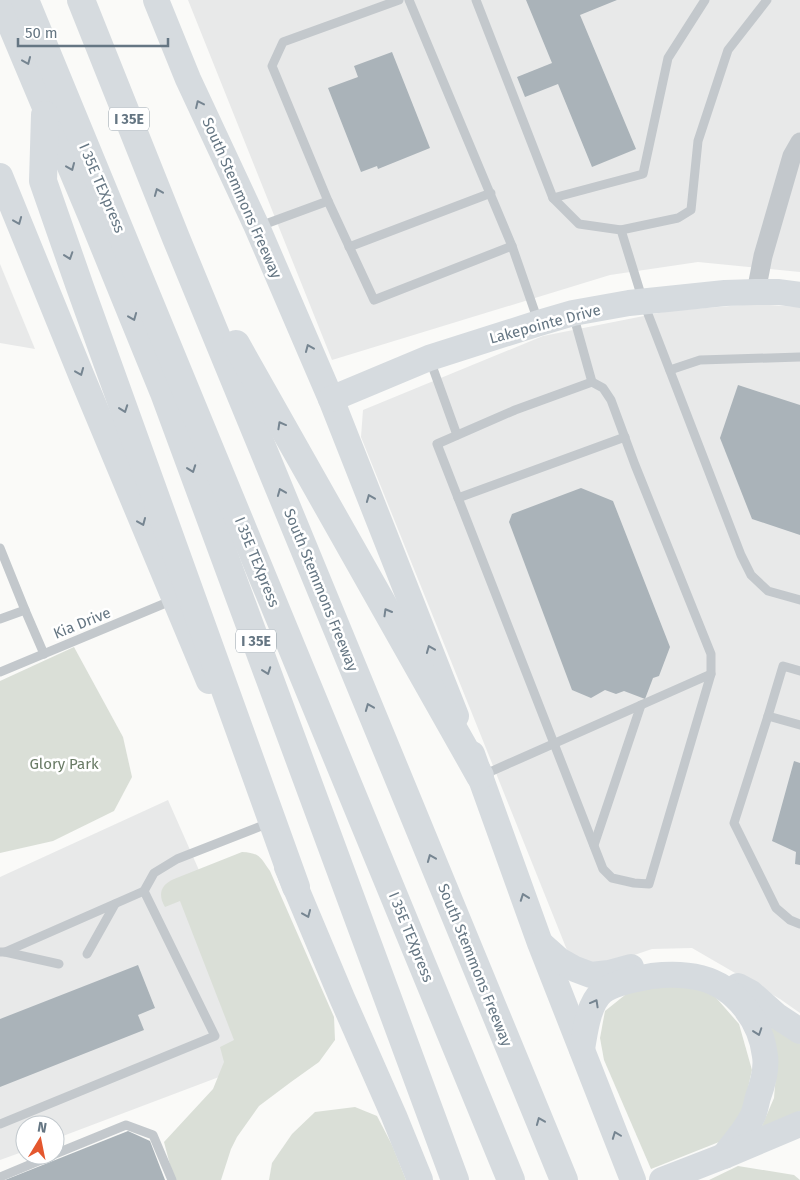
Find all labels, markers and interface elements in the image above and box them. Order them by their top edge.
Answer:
scale bar [18,15,168,47]
text: 50 m [25,24,58,42]
one-way arrow [20,56,31,65]
one-way arrow [195,100,205,109]
road number: I 35E [109,108,149,130]
street label: South Stemmons Freeway [198,115,286,282]
street label: I 35E TEXpress [75,140,129,236]
one-way arrow [65,162,76,171]
one-way arrow [154,189,164,197]
one-way arrow [13,217,23,225]
one-way arrow [63,251,73,259]
street label: Lakepointe Drive [487,301,603,347]
one-way arrow [128,313,138,321]
one-way arrow [304,344,315,353]
one-way arrow [73,367,84,376]
one-way arrow [118,404,128,412]
one-way arrow [277,421,287,430]
one-way arrow [186,464,196,473]
one-way arrow [277,488,287,497]
one-way arrow [366,494,376,503]
street label: South Stemmons Freeway [280,506,362,675]
street label: I 35E TEXpress [231,514,283,610]
one-way arrow [136,517,147,526]
street label: Kia Drive [51,603,113,643]
one-way arrow [383,608,393,617]
road number: I 35E [236,630,276,652]
one-way arrow [426,645,436,654]
one-way arrow [261,666,271,674]
one-way arrow [365,703,376,712]
park label: Glory Park [29,755,99,773]
one-way arrow [427,854,438,863]
street label: South Stemmons Freeway [434,881,516,1050]
street label: I 35E TEXpress [385,889,437,985]
one-way arrow [520,893,530,902]
one-way arrow [300,909,311,918]
one-way arrow [589,999,599,1008]
one-way arrow [753,1028,763,1036]
north arrow [15,1115,65,1165]
one-way arrow [535,1117,546,1126]
text: N [36,1119,48,1137]
one-way arrow [611,1131,621,1139]

